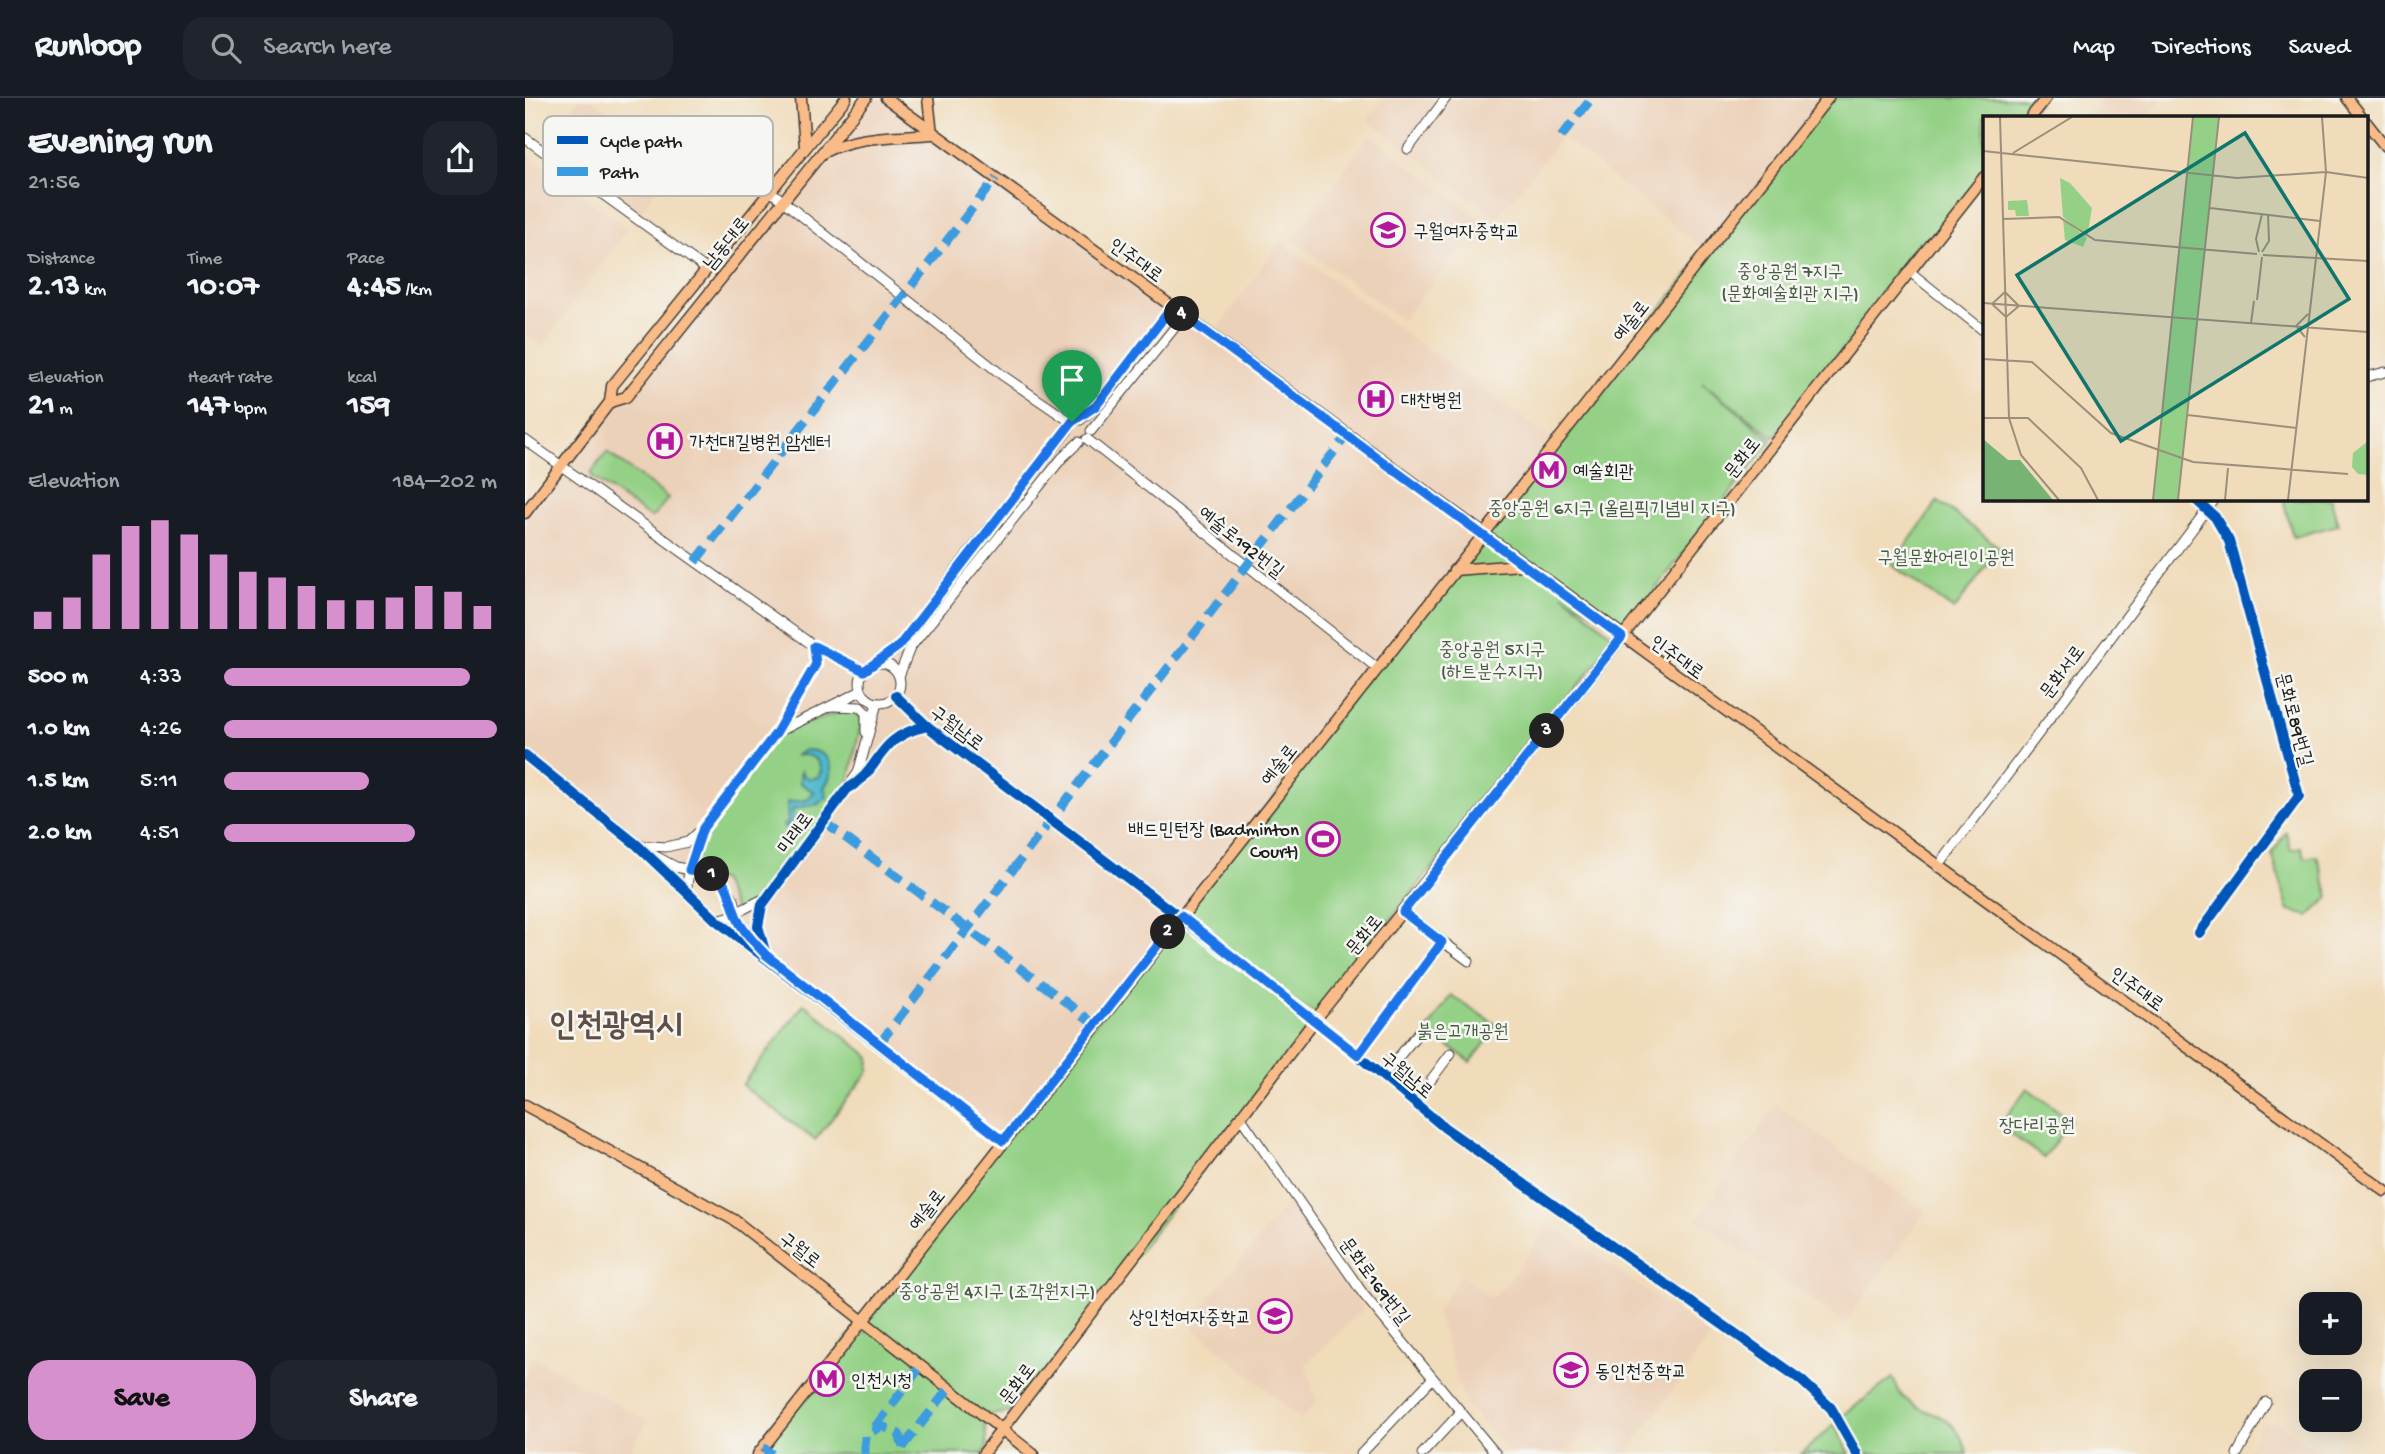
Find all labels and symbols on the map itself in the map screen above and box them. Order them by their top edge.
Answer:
legend [543,116,773,196]
inset map [1983,116,2367,500]
text: Cycle path [600,132,682,155]
text: Path [599,163,639,186]
school or university icon: 구월여자중학교 [1369,211,1407,249]
street label: 남동대로 [700,213,756,275]
place label: 구월여자중학교 [1413,222,1520,245]
street label: 인주대로 [1103,235,1166,289]
park label: 중앙공원 7지구 (문화예술회관 지구) [1721,262,1859,307]
pin: 4 [1165,296,1199,332]
street label: 예술로 [1610,297,1656,347]
pin [1042,350,1102,422]
hospital icon: 대찬병원 [1357,380,1395,418]
place label: 대찬병원 [1401,391,1462,414]
hospital icon: 가천대길병원 암센터 [646,422,684,460]
place label: 가천대길병원 암센터 [689,433,831,456]
street label: 문화로 [1721,434,1767,484]
metro station icon: 예술회관 [1530,451,1568,489]
place label: 예술회관 [1573,462,1634,485]
park label: 중앙공원 6지구 (올림픽기념비 지구) [1488,499,1736,522]
street label: 예술로192번길 [1192,503,1287,585]
park label: 구월문화어린이공원 [1877,548,2015,571]
street label: 인주대로 [1644,632,1707,686]
park label: 중앙공원 5지구 (하트분수지구) [1439,640,1545,685]
street label: 문화서로 [2036,642,2091,704]
street label: 문화로89번길 [2269,670,2316,769]
street label: 구월남로 [925,702,987,757]
pin: 3 [1529,714,1565,748]
street label: 예술로 [1258,741,1304,791]
street label: 미래로 [774,809,820,859]
place label: 배드민턴장 (Badminton Court) [1128,820,1299,865]
sports icon: 배드민턴장 (Badminton Court) [1304,820,1342,858]
pin: 1 [695,856,729,892]
street label: 문화로 [1342,911,1389,961]
pin: 2 [1151,914,1185,950]
street label: 인주대로 [2104,964,2167,1018]
district label: 인천광역시 [550,1009,682,1047]
park label: 붉은고개공원 [1417,1022,1509,1045]
street label: 구월남로 [1375,1048,1437,1105]
park label: 장다리공원 [1999,1116,2075,1139]
street label: 예술로 [906,1186,952,1236]
street label: 구월로 [774,1229,824,1275]
street label: 문화로169번길 [1333,1234,1413,1330]
park label: 중앙공원 4지구 (조각원지구) [899,1282,1095,1305]
school or university icon: 상인천여자중학교 [1256,1297,1294,1335]
place label: 상인천여자중학교 [1129,1308,1251,1331]
school or university icon: 동인천중학교 [1552,1351,1590,1389]
metro station icon: 인천시청 [808,1360,846,1398]
street label: 문화로 [996,1360,1042,1410]
place label: 동인천중학교 [1595,1362,1687,1385]
place label: 인천시청 [851,1371,912,1394]

